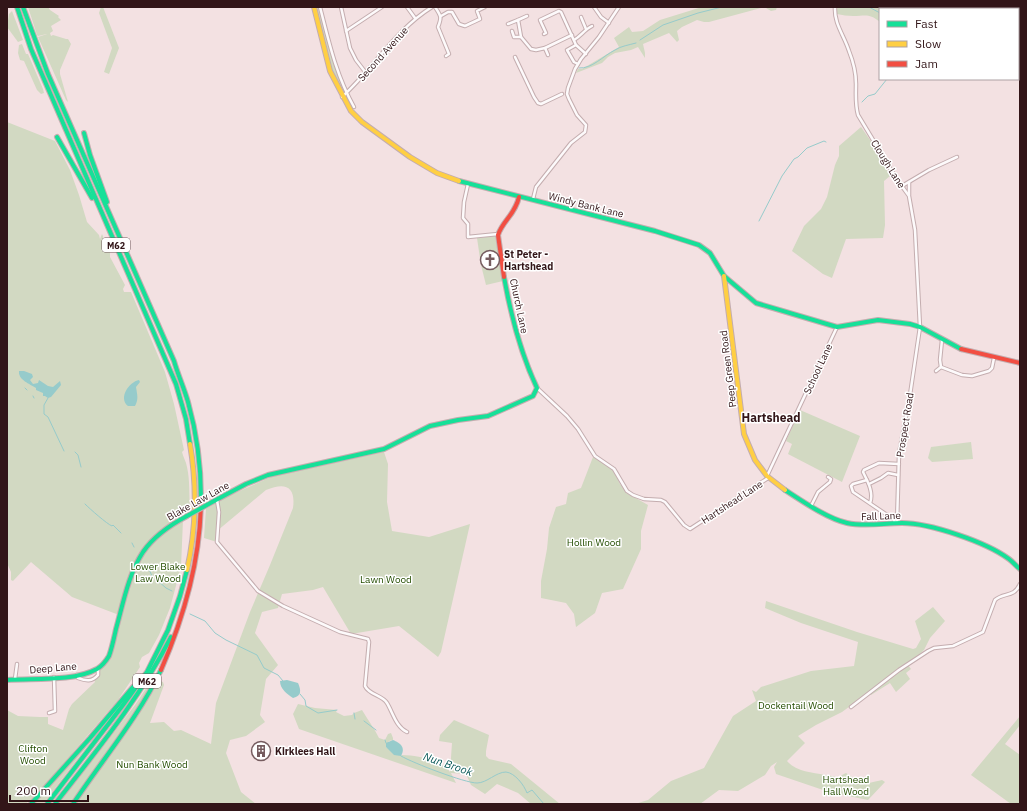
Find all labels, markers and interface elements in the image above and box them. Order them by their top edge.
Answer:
legend [879,8,1019,80]
text: Fast [915,16,938,31]
street label: Second Avenue [355,24,411,84]
text: Slow [915,36,941,51]
text: Jam [915,56,938,71]
street label: Clough Lane [868,137,908,191]
street label: Windy Bank Lane [547,189,625,221]
road number: M62 [102,238,130,252]
place label: St Peter - Hartshead [504,248,553,273]
church icon: St Peter - Hartshead [479,249,501,271]
street label: Church Lane [507,277,531,335]
street label: Peep Green Road [717,330,739,408]
street label: School Lane [801,341,836,396]
street label: Prospect Road [893,392,917,458]
district label: Hartshead [741,410,801,425]
street label: Hartshead Lane [699,477,766,527]
street label: Blake Law Lane [164,478,232,524]
street label: Fall Lane [861,509,902,523]
park label: Hollin Wood [567,536,621,549]
park label: Lower Blake Law Wood [131,560,186,585]
park label: Lawn Wood [360,573,412,586]
street label: Deep Lane [29,659,78,677]
road number: M62 [133,674,161,688]
park label: Dockentail Wood [758,699,834,712]
building icon: Kirklees Hall [250,740,272,762]
park label: Clifton Wood [18,742,48,767]
place label: Kirklees Hall [275,745,335,758]
water label: Nun Brook [422,749,475,779]
park label: Nun Bank Wood [116,758,188,771]
park label: Hartshead Hall Wood [823,773,869,798]
scale bar [10,777,88,803]
text: 200 m [16,783,51,798]

